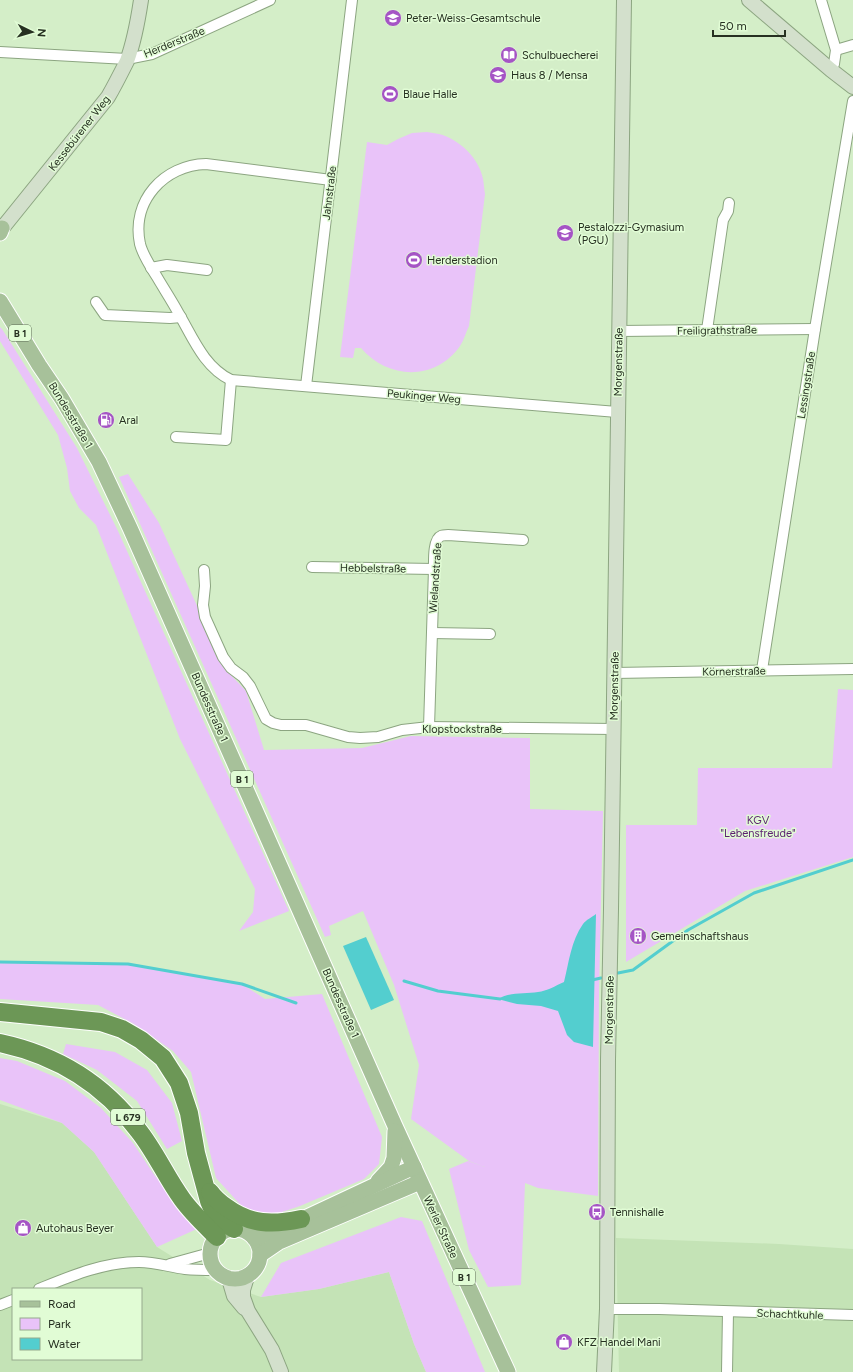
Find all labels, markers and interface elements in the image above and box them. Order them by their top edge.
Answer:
school or university icon: Peter-Weiss-Gesamtschule [383,8,403,28]
north arrow [12,12,52,52]
place label: Peter-Weiss-Gesamtschule [406,12,541,25]
scale bar [713,12,785,38]
text: 50 m [719,19,747,33]
street label: Herderstraße [142,24,207,61]
text: N [35,28,48,38]
library icon: Schulbuecherei [499,45,519,65]
place label: Schulbuecherei [522,49,598,62]
school or university icon: Haus 8 / Mensa [488,65,508,85]
place label: Haus 8 / Mensa [511,69,588,82]
sports icon: Blaue Halle [380,84,400,104]
place label: Blaue Halle [403,88,457,101]
street label: Kessebürener Weg [46,93,113,174]
street label: Jahnstraße [320,165,339,221]
place label: Pestalozzi-Gymasium (PGU) [578,221,684,247]
school or university icon: Pestalozzi-Gymasium (PGU) [555,223,575,243]
sports icon: Herderstadion [404,250,424,270]
place label: Herderstadion [427,254,498,267]
street label: Freiligrathstraße [677,323,757,338]
road number: B 1 [9,325,31,341]
street label: Morgenstraße [611,327,626,397]
street label: Lessingstraße [795,351,818,420]
street label: Bundesstraße 1 [46,380,95,451]
street label: Peukinger Weg [387,387,461,406]
fuel station icon: Aral [96,410,116,430]
place label: Aral [119,414,138,427]
street label: Wielandstraße [427,542,444,614]
street label: Hebbelstraße [340,561,406,576]
street label: Morgenstraße [607,651,622,721]
street label: Körnerstraße [702,664,766,679]
street label: Bundesstraße 1 [188,670,231,744]
street label: Klopstockstraße [422,723,502,736]
road number: B 1 [231,771,253,787]
park label: KGV "Lebensfreude" [721,814,795,840]
building icon: Gemeinschaftshaus [628,926,648,946]
place label: Gemeinschaftshaus [651,930,749,943]
street label: Bundesstraße 1 [319,966,362,1040]
street label: Morgenstraße [602,975,617,1045]
road number: L 679 [111,1109,145,1125]
street label: Werler Straße [420,1194,461,1260]
bus stop icon: Tennishalle [587,1202,607,1222]
place label: Tennishalle [610,1206,664,1219]
shop icon: Autohaus Beyer [13,1218,33,1238]
place label: Autohaus Beyer [36,1222,114,1235]
road number: B 1 [453,1269,475,1285]
legend [12,1288,142,1360]
text: Road [48,1297,76,1311]
street label: Schachtkuhle [756,1307,824,1322]
text: Park [48,1317,71,1331]
shop icon: KFZ Handel Mani [554,1332,574,1352]
place label: KFZ Handel Mani [577,1336,661,1349]
text: Water [48,1337,80,1351]

